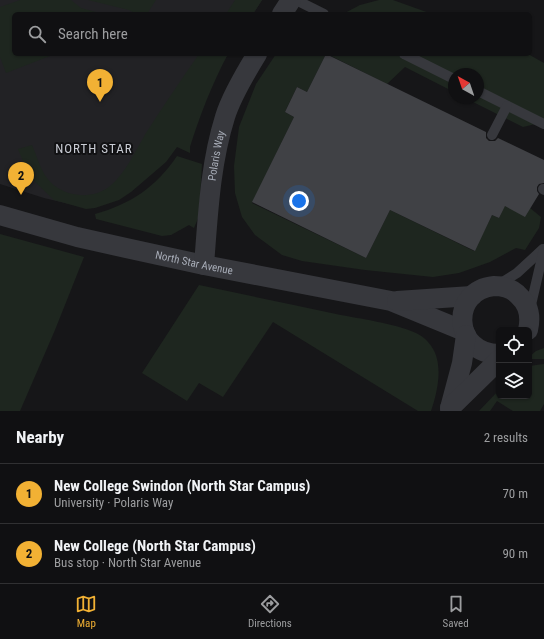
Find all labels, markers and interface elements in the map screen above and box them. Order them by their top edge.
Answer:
search box [12,12,532,56]
icon: search [26,23,48,45]
text: Search here [58,25,128,43]
north arrow [448,68,484,104]
pin: 1 [87,69,113,102]
street label: Polaris Way [206,129,228,182]
district label: NORTH STAR [55,141,133,156]
pin: 2 [8,162,34,195]
your location [289,191,309,211]
street label: North Star Avenue [154,249,234,277]
map controls [496,327,532,399]
button: locate [496,327,532,363]
button: layers [496,363,532,399]
text: Nearby [16,427,64,447]
text: 2 results [484,430,528,445]
text: New College Swindon (North Star Campus) [54,477,310,495]
text: 1 [26,486,32,501]
text: 70 m [502,486,528,501]
text: University · Polaris Way [54,495,173,510]
text: New College (North Star Campus) [54,537,256,555]
text: 2 [26,546,32,561]
text: 90 m [502,546,528,561]
text: Bus stop · North Star Avenue [54,555,201,570]
tab: Map [75,593,97,630]
tab: Directions [248,593,292,630]
tab: Saved [443,593,469,630]

